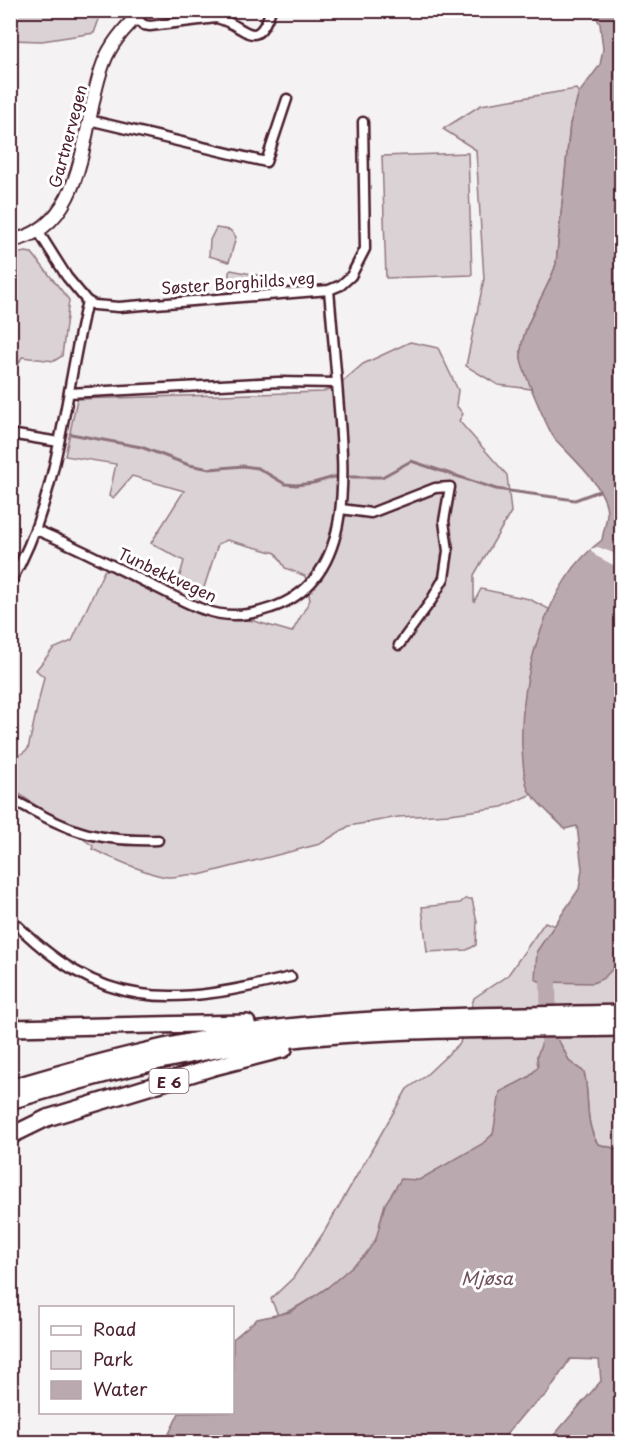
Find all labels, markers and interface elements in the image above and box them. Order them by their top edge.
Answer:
street label: Gartnervegen [42,82,92,190]
street label: Søster Borghilds veg [160,265,316,299]
street label: Tunbekkvegen [115,541,221,607]
road number: E 6 [150,1069,188,1093]
water label: Mjøsa [461,1264,514,1291]
legend [39,1306,234,1414]
text: Road [93,1315,137,1342]
text: Park [93,1345,133,1372]
text: Water [93,1375,148,1402]

